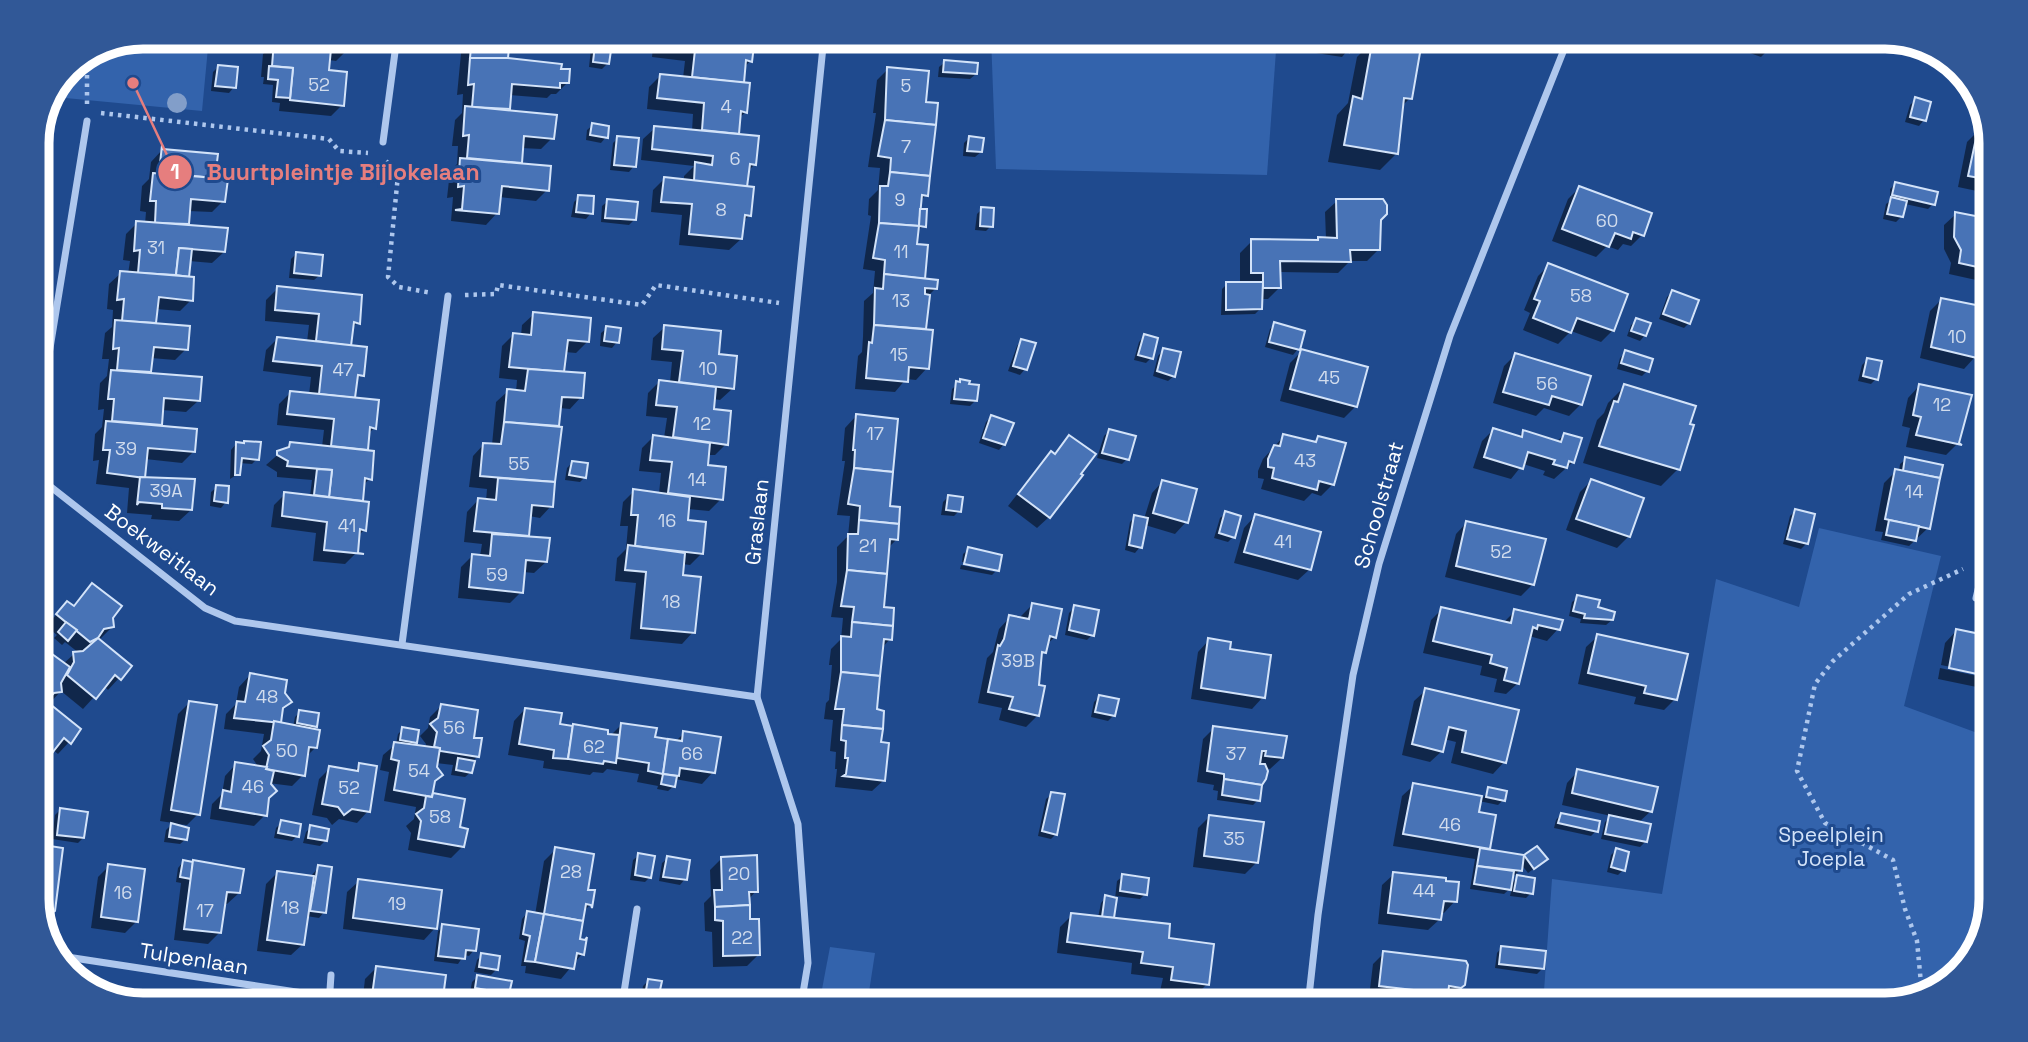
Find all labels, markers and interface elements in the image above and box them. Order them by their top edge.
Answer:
house number: 52 [308,73,330,96]
house number: 5 [901,74,911,97]
house number: 4 [720,95,732,118]
house number: 7 [901,135,911,158]
house number: 6 [729,147,741,170]
callout: Buurtpleintje Bijlokelaan [157,150,494,194]
text: Buurtpleintje Bijlokelaan [206,157,480,187]
text: 1 [170,158,180,185]
house number: 9 [894,188,906,211]
house number: 8 [715,198,727,221]
house number: 60 [1596,209,1618,232]
house number: 31 [147,236,165,259]
house number: 11 [893,240,909,263]
house number: 58 [1570,284,1592,307]
house number: 13 [892,289,910,312]
house number: 10 [1947,325,1967,348]
house number: 15 [890,343,908,366]
house number: 10 [698,357,718,380]
house number: 47 [333,358,353,381]
house number: 45 [1318,366,1340,389]
house number: 56 [1536,372,1558,395]
house number: 12 [1933,393,1951,416]
house number: 12 [693,412,711,435]
house number: 17 [866,422,884,445]
house number: 39 [115,437,137,460]
street label: Schoolstraat [1348,438,1409,571]
house number: 43 [1294,449,1316,472]
house number: 55 [508,452,530,475]
house number: 14 [688,468,706,491]
street label: Graslaan [739,477,774,566]
house number: 39A [149,479,183,502]
house number: 14 [1905,480,1923,503]
street label: Boekweitlaan [100,498,225,601]
house number: 16 [658,509,676,532]
house number: 41 [338,514,356,537]
house number: 41 [1274,530,1292,553]
house number: 21 [859,534,877,557]
house number: 52 [1490,540,1512,563]
house number: 59 [486,563,508,586]
house number: 18 [662,590,680,613]
house number: 39B [1001,649,1035,672]
house number: 48 [256,685,278,708]
house number: 56 [443,716,465,739]
house number: 62 [583,735,605,758]
house number: 50 [276,739,298,762]
house number: 66 [681,742,703,765]
house number: 37 [1225,742,1247,765]
house number: 54 [408,759,430,782]
house number: 46 [242,775,264,798]
house number: 52 [338,776,360,799]
house number: 58 [429,805,451,828]
house number: 46 [1439,813,1461,836]
park label: Speelplein Joepla [1778,821,1884,872]
house number: 35 [1223,827,1245,850]
house number: 28 [560,860,582,883]
house number: 20 [728,862,750,885]
house number: 44 [1413,879,1435,902]
house number: 16 [114,881,132,904]
house number: 19 [388,892,406,915]
house number: 18 [281,896,299,919]
house number: 17 [196,899,214,922]
house number: 22 [731,926,753,949]
street label: Tulpenlaan [138,937,250,980]

